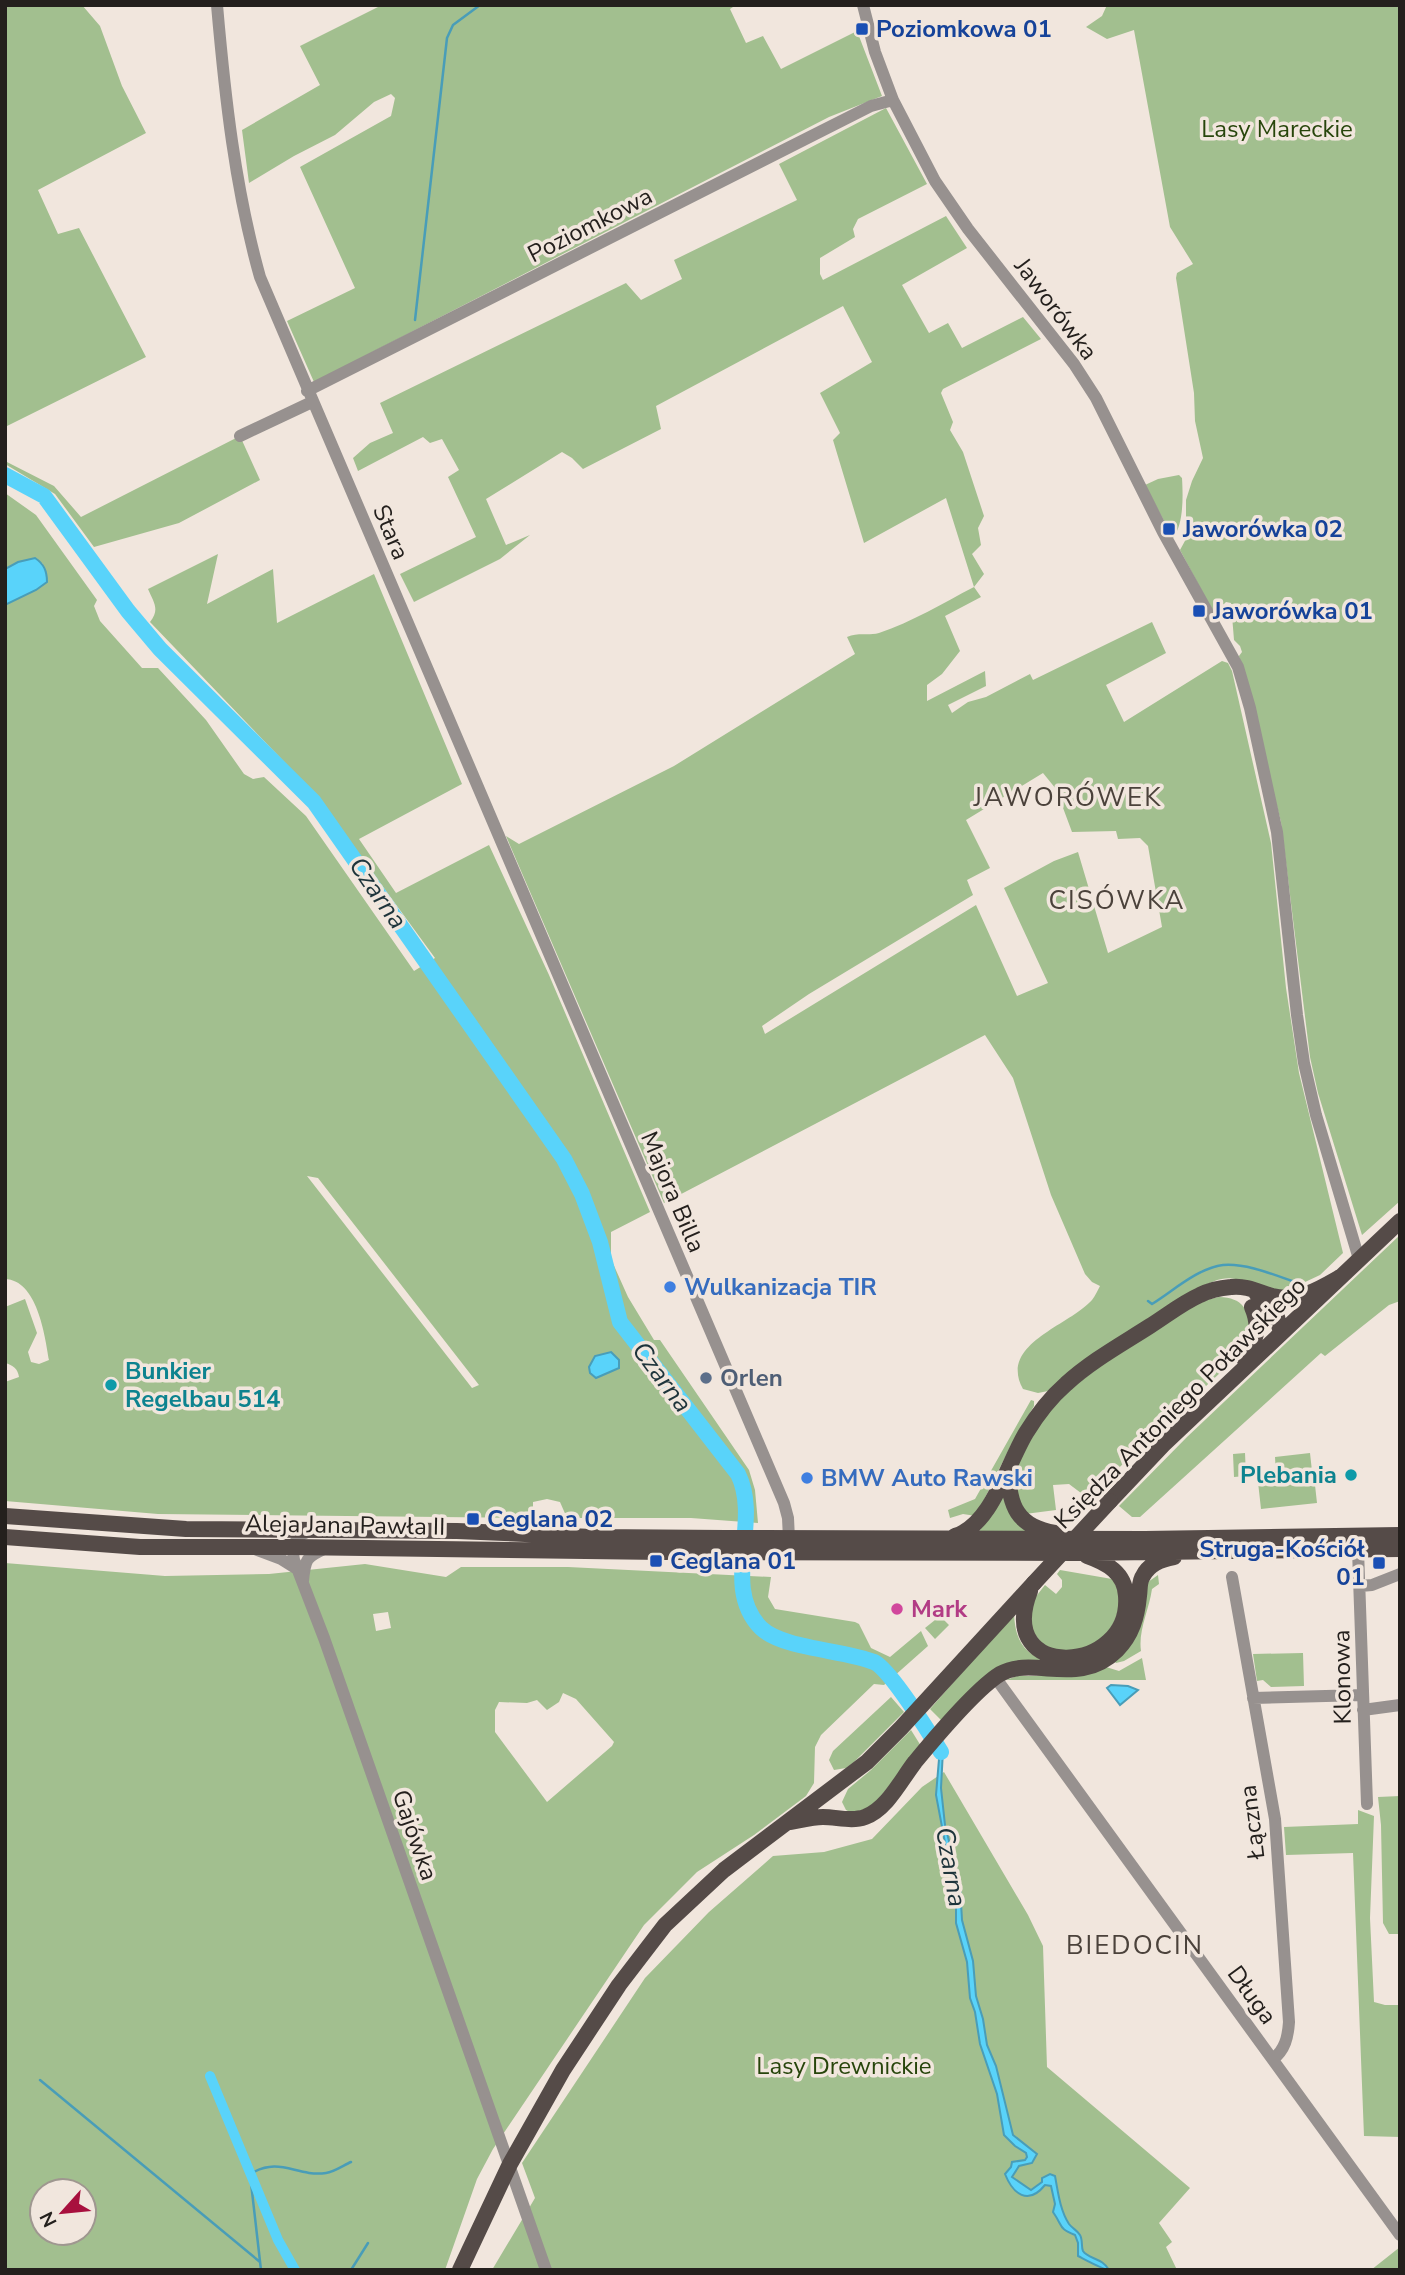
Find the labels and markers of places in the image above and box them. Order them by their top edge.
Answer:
place label: Poziomkowa 01 [876,13,1052,45]
marker: Poziomkowa 01 [854,21,870,37]
place label: Jaworówka 02 [1182,513,1343,545]
marker: Jaworówka 02 [1161,521,1177,537]
place label: Jaworówka 01 [1212,595,1373,627]
marker: Jaworówka 01 [1191,603,1207,619]
place label: Wulkanizacja TIR [684,1271,877,1303]
marker: Wulkanizacja TIR [662,1279,678,1295]
place label: Bunkier Regelbau 514 [125,1355,280,1415]
place label: Orlen [720,1362,783,1394]
marker: Orlen [698,1370,714,1386]
marker: Bunkier Regelbau 514 [103,1377,119,1393]
place label: Plebania [1240,1459,1337,1491]
place label: BMW Auto Rawski [821,1462,1033,1494]
marker: Plebania [1343,1467,1359,1483]
marker: BMW Auto Rawski [799,1470,815,1486]
place label: Ceglana 02 [487,1503,613,1535]
marker: Ceglana 02 [465,1511,481,1527]
place label: Struga-Kościół 01 [1199,1533,1365,1593]
place label: Ceglana 01 [670,1545,796,1577]
marker: Ceglana 01 [648,1553,664,1569]
marker: Struga-Kościół 01 [1371,1555,1387,1571]
place label: Mark [911,1593,968,1625]
marker: Mark [889,1601,905,1617]

